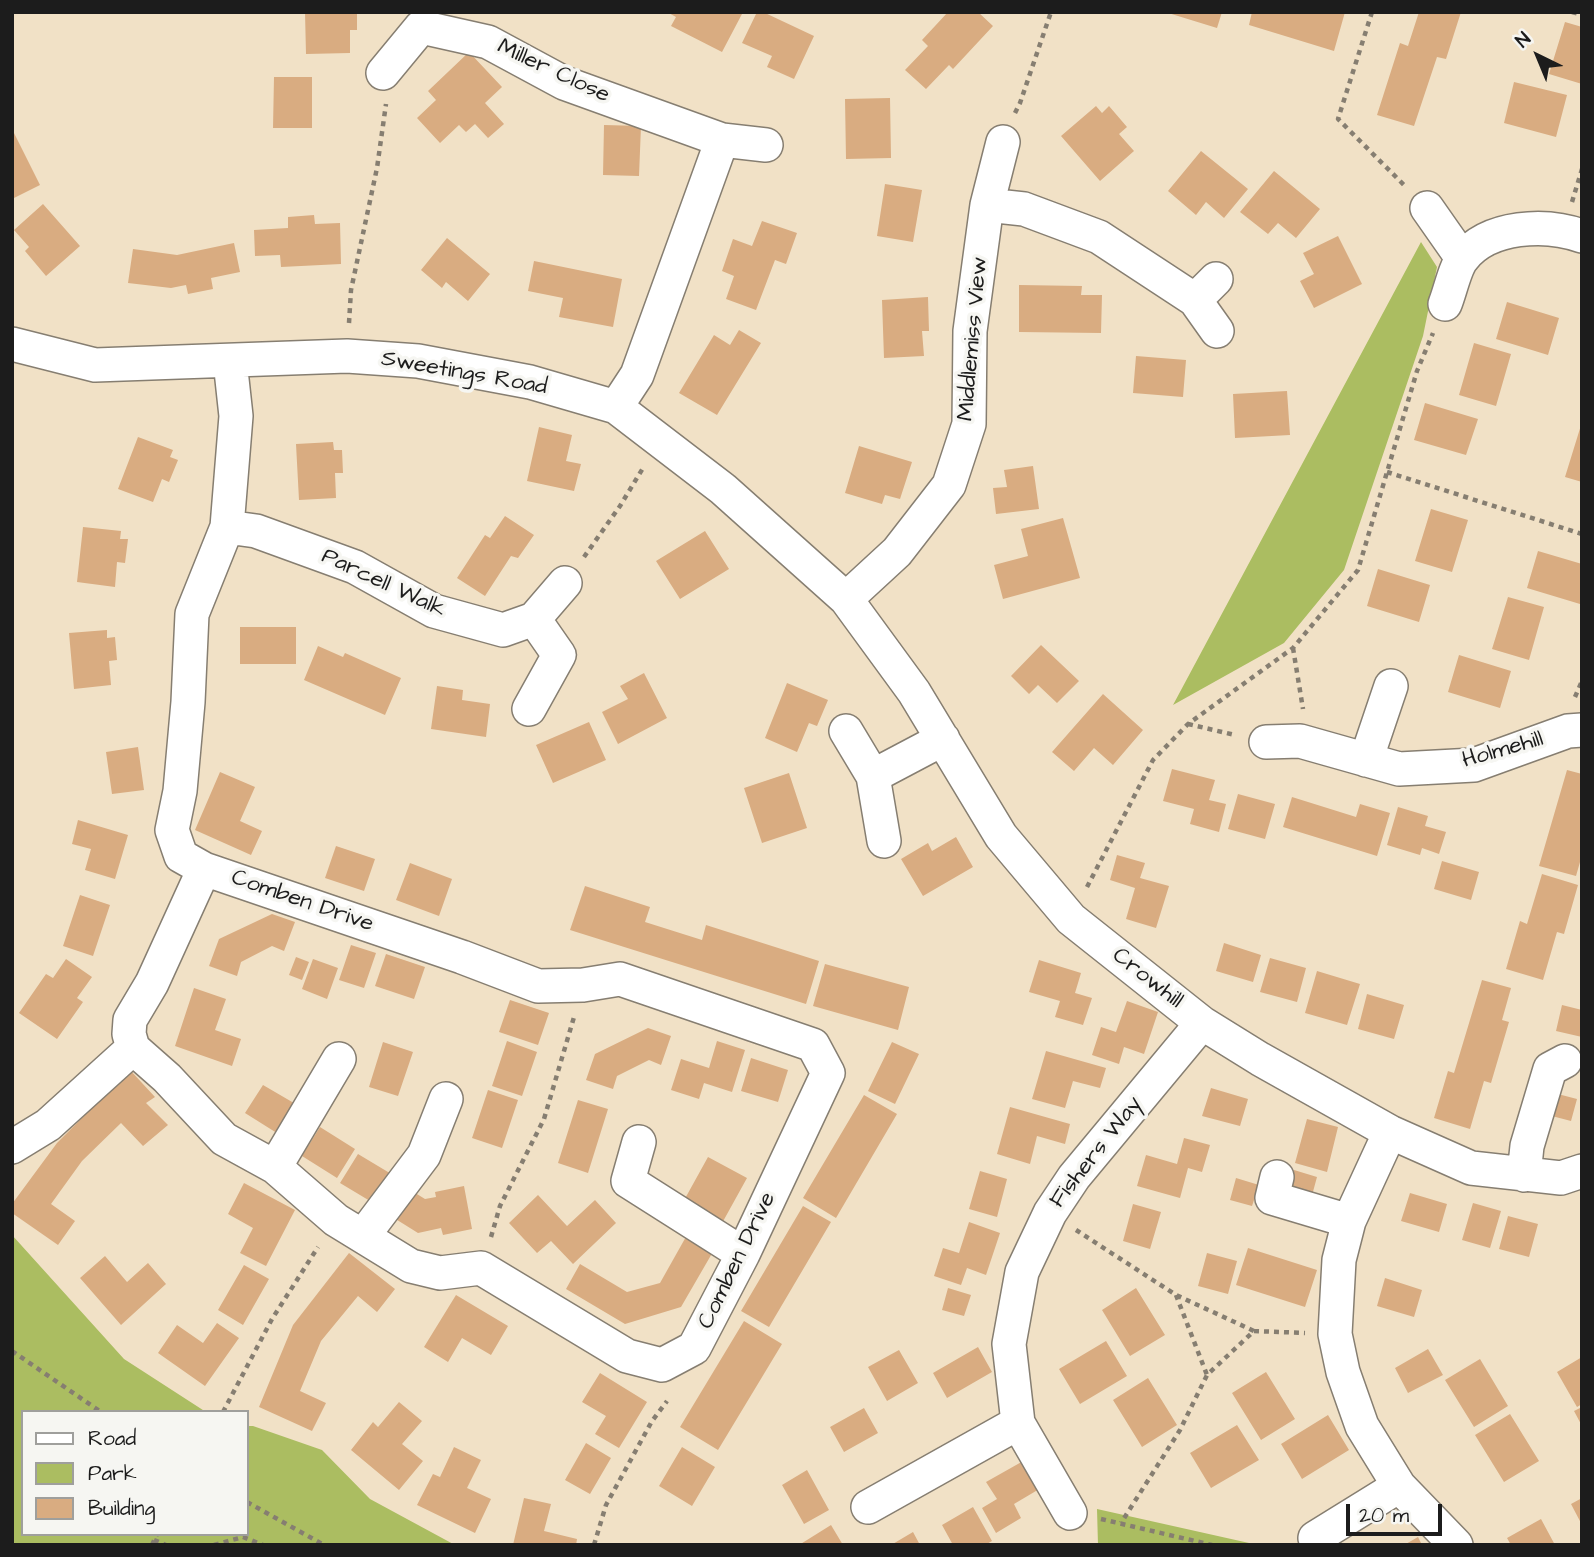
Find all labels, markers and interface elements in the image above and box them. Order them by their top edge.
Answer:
north arrow [1503,21,1573,91]
text: N [1510,26,1537,54]
street label: Miller Close [492,34,614,110]
street label: Middlemiss View [953,256,995,422]
street label: Sweetings Road [379,346,549,402]
street label: Parcell Walk [317,543,449,625]
street label: Holmehill [1459,726,1547,776]
street label: Comben Drive [227,865,377,939]
street label: Crowhill [1106,943,1188,1015]
street label: Fishers Way [1045,1092,1149,1214]
street label: Comben Drive [693,1188,783,1334]
legend [21,1410,248,1536]
text: Road [88,1424,136,1453]
text: Park [88,1459,137,1488]
scale bar [1349,1490,1445,1534]
text: Building [88,1494,155,1523]
text: 20 m [1359,1501,1409,1530]

